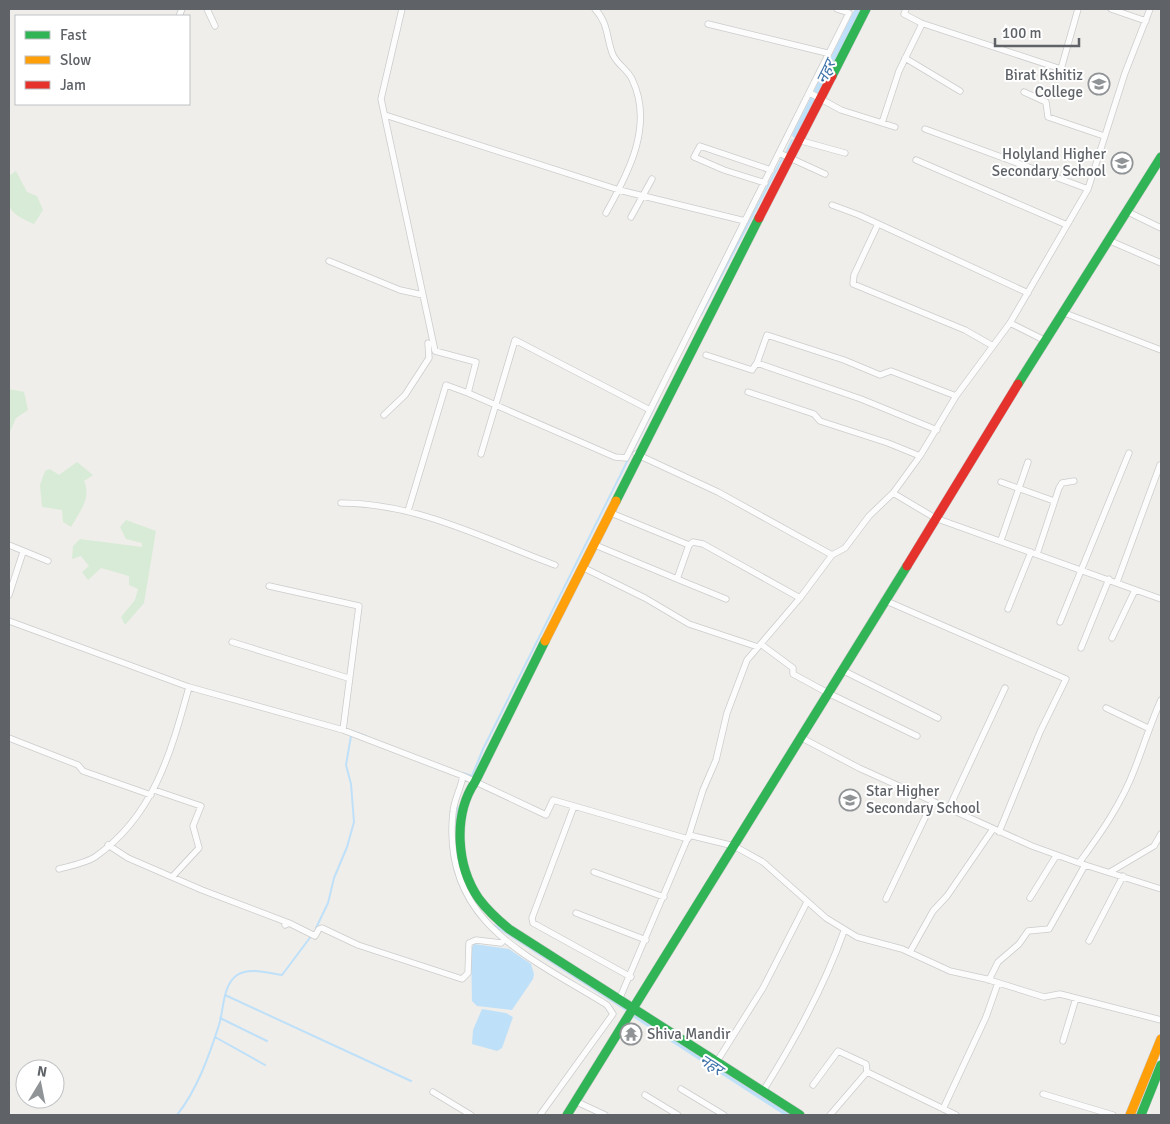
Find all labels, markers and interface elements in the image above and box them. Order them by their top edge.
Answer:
legend [15,15,190,105]
scale bar [995,15,1079,47]
text: 100 m [1002,24,1042,42]
text: Fast [60,26,87,44]
text: Slow [60,51,91,69]
water label: नहर [812,54,842,87]
place label: Birat Kshitiz College [1005,66,1083,101]
school or university icon: Birat Kshitiz College [1087,72,1111,96]
text: Jam [60,76,86,94]
place label: Holyland Higher Secondary School [992,145,1106,180]
school or university icon: Holyland Higher Secondary School [1110,151,1134,175]
place label: Star Higher Secondary School [866,782,980,817]
school or university icon: Star Higher Secondary School [838,788,862,812]
temple icon: Shiva Mandir [619,1022,643,1046]
place label: Shiva Mandir [647,1025,731,1043]
water label: नहर [696,1050,729,1082]
north arrow [15,1059,65,1109]
text: N [36,1062,48,1081]

